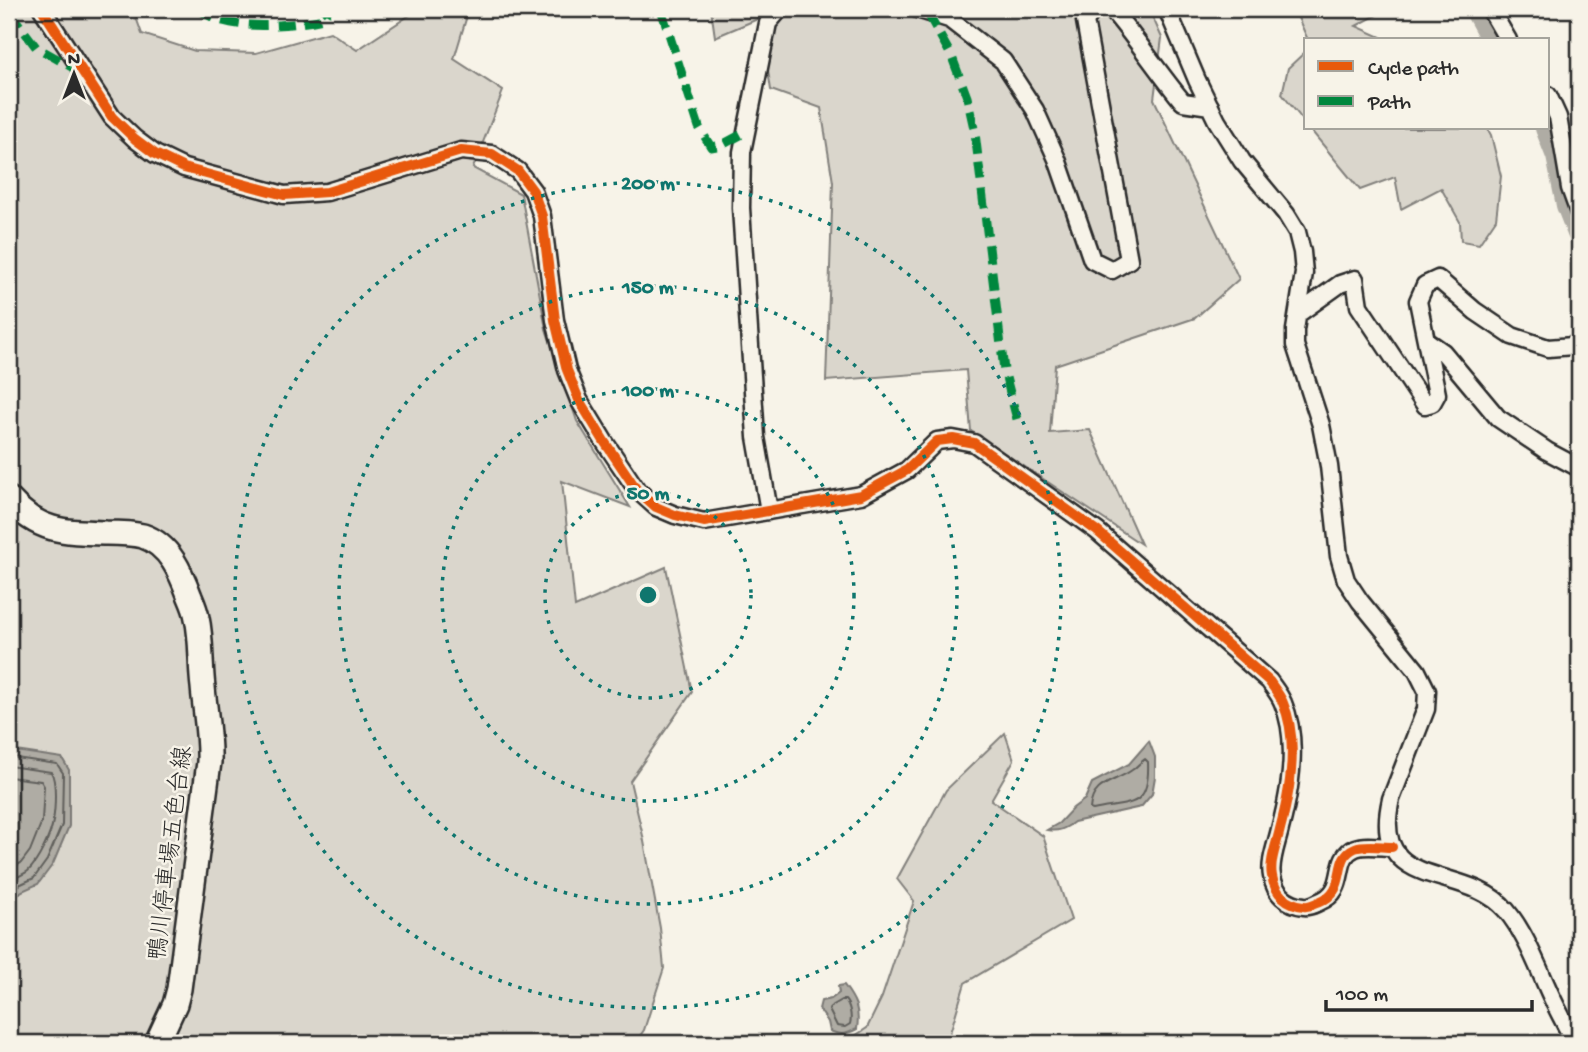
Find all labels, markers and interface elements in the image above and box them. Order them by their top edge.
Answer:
north arrow [38,38,108,108]
legend [1304,38,1550,130]
text: N [68,49,80,72]
text: Cycle path [1368,58,1459,83]
text: Path [1367,92,1411,117]
text: 200 m [621,173,675,198]
text: 150 m [621,277,674,302]
text: 100 m [621,380,674,405]
text: 50 m [627,483,670,508]
centre of rings [636,583,660,607]
street label: 鴨川停車場五色台線 [144,744,200,962]
scale bar [1326,968,1532,1012]
text: 100 m [1335,984,1388,1009]

